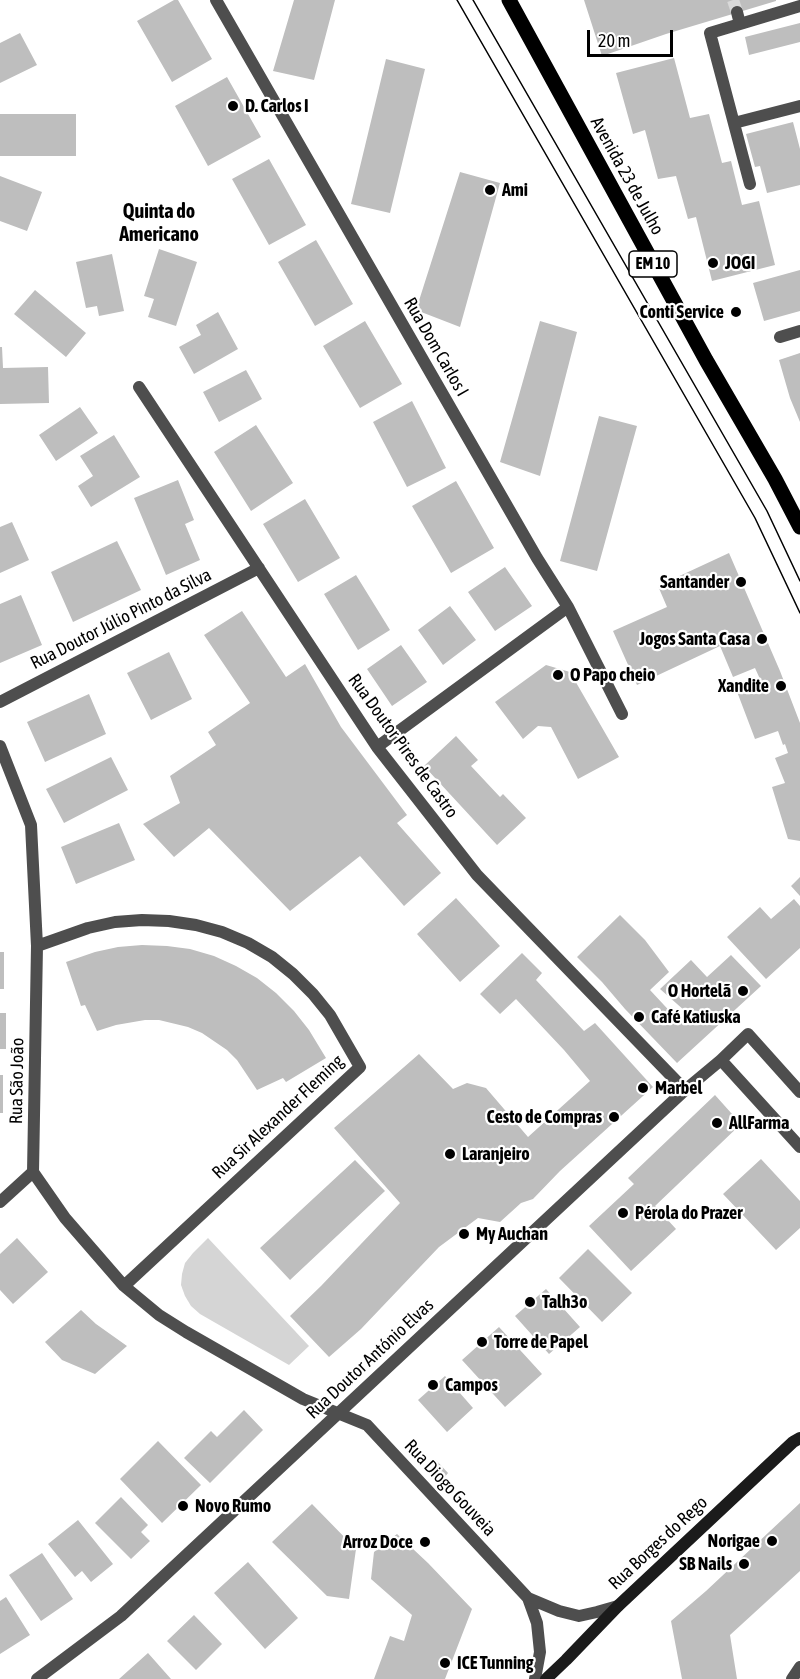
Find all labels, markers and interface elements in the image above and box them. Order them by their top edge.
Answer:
scale bar [590,18,676,56]
text: 20 m [598,30,630,51]
place label: D. Carlos I [245,95,309,117]
marker: D. Carlos I [226,99,240,113]
street label: Avenida 23 de Julho [586,113,668,239]
place label: Ami [502,179,528,201]
marker: Ami [483,183,497,197]
district label: Quinta do Americano [119,200,199,247]
road number: EM 10 [629,251,677,277]
place label: JOGI [725,252,755,274]
marker: JOGI [706,256,720,270]
street label: Rua Dom Carlos I [399,294,473,400]
place label: Conti Service [639,301,724,323]
marker: Conti Service [729,305,743,319]
street label: Rua Doutor Júlio Pinto da Silva [27,564,215,674]
place label: Santander [660,571,729,593]
marker: Santander [734,575,748,589]
place label: Jogos Santa Casa [639,628,750,650]
marker: Jogos Santa Casa [755,632,769,646]
place label: O Papo cheio [570,664,655,686]
marker: O Papo cheio [551,668,565,682]
street label: Rua Doutor Pires de Castro [343,670,463,822]
place label: Xandite [718,675,769,697]
marker: Xandite [774,679,788,693]
place label: O Hortelã [668,980,731,1002]
marker: O Hortelã [736,984,750,998]
place label: Café Katiuska [651,1006,741,1028]
marker: Café Katiuska [632,1010,646,1024]
street label: Rua São João [5,1038,29,1124]
street label: Rua Sir Alexander Fleming [208,1051,348,1183]
place label: Marbel [655,1077,702,1099]
marker: Marbel [636,1081,650,1095]
place label: Cesto de Compras [487,1106,602,1128]
marker: Cesto de Compras [607,1110,621,1124]
place label: AllFarma [729,1112,789,1134]
marker: AllFarma [710,1116,724,1130]
place label: Laranjeiro [462,1143,530,1165]
marker: Laranjeiro [443,1147,457,1161]
place label: Pérola do Prazer [635,1202,743,1224]
marker: Pérola do Prazer [616,1206,630,1220]
place label: My Auchan [476,1223,548,1245]
marker: My Auchan [457,1227,471,1241]
place label: Talh3o [542,1291,587,1313]
street label: Rua Doutor António Elvas [302,1294,438,1424]
marker: Talh3o [523,1295,537,1309]
place label: Torre de Papel [494,1331,588,1353]
marker: Torre de Papel [475,1335,489,1349]
place label: Campos [445,1374,498,1396]
marker: Campos [426,1378,440,1392]
street label: Rua Diogo Gouveia [400,1435,500,1541]
street label: Rua Borges do Rego [604,1492,712,1594]
place label: Novo Rumo [195,1495,271,1517]
marker: Novo Rumo [176,1499,190,1513]
place label: Norigae [708,1530,760,1552]
place label: Arroz Doce [343,1531,413,1553]
marker: Norigae [765,1534,779,1548]
marker: Arroz Doce [418,1535,432,1549]
place label: SB Nails [679,1553,732,1575]
marker: SB Nails [737,1557,751,1571]
place label: ICE Tunning [457,1652,534,1674]
marker: ICE Tunning [438,1656,452,1670]

